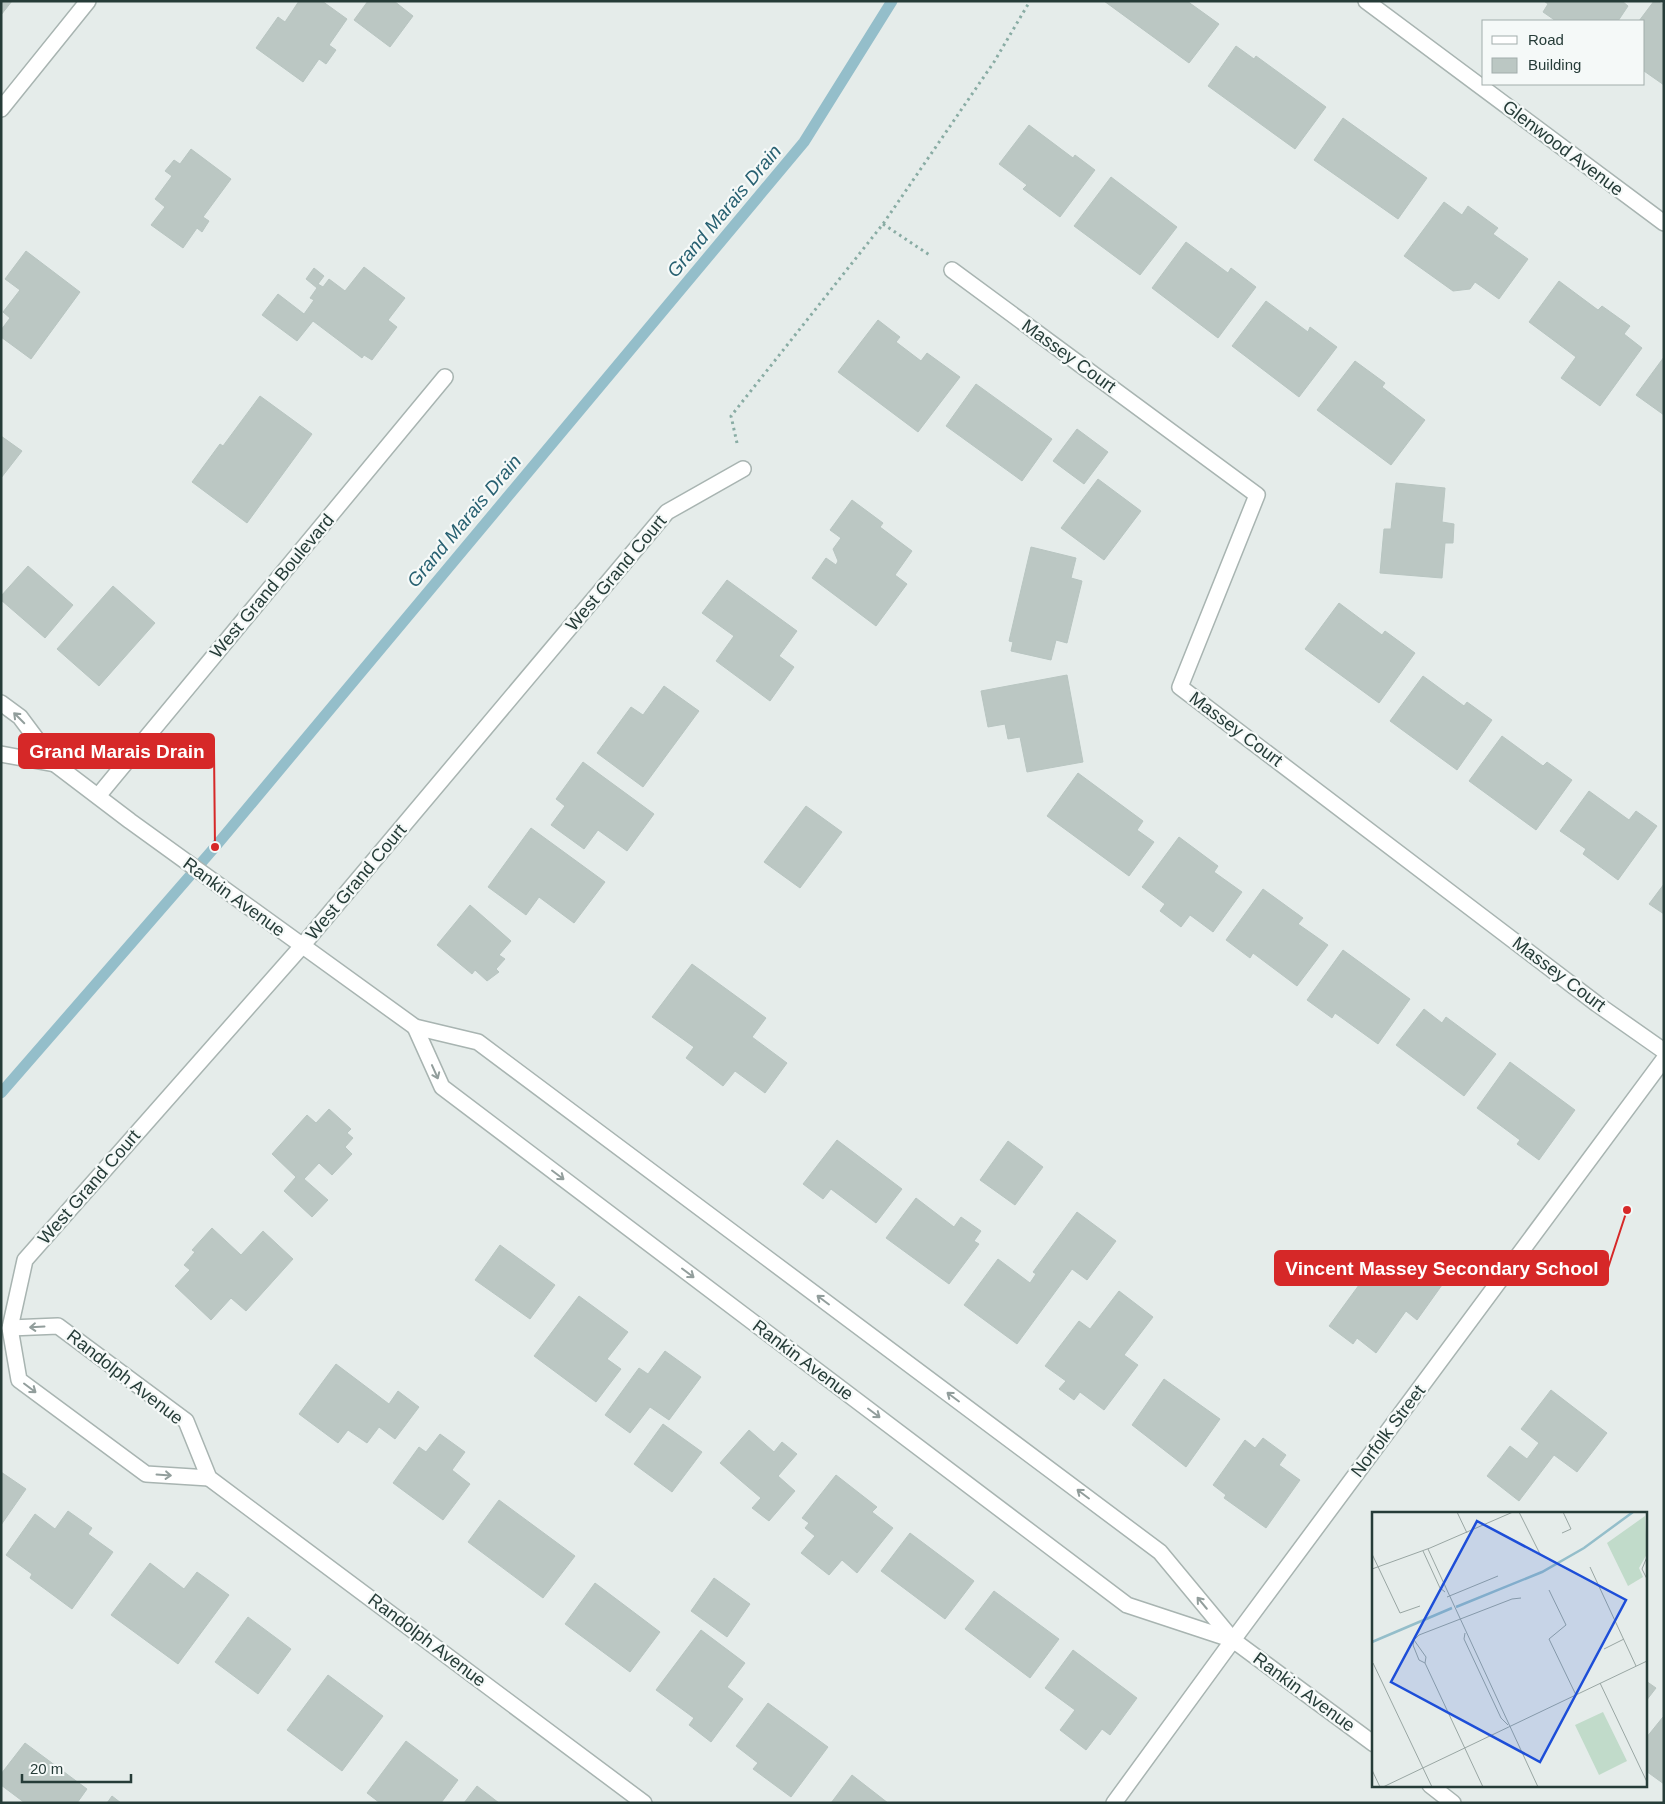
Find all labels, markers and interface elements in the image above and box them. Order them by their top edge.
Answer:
legend [1482,20,1645,85]
text: Road [1528,31,1564,48]
text: Building [1528,56,1581,73]
street label: Glenwood Avenue [1499,96,1627,200]
water label: Grand Marais Drain [663,141,785,281]
street label: Massey Court [1018,315,1120,397]
water label: Grand Marais Drain [403,451,525,591]
street label: West Grand Boulevard [206,510,338,662]
street label: West Grand Court [562,511,670,635]
street label: Massey Court [1186,688,1286,770]
one-way arrow [13,712,25,724]
callout: Grand Marais Drain [19,734,214,768]
text: Grand Marais Drain [29,741,205,762]
street label: West Grand Court [302,820,410,944]
street label: Rankin Avenue [179,853,289,941]
street label: Massey Court [1509,933,1609,1015]
one-way arrow [431,1064,441,1079]
street label: West Grand Court [34,1126,144,1248]
one-way arrow [551,1170,565,1180]
callout: Vincent Massey Secondary School [1275,1251,1608,1285]
text: Vincent Massey Secondary School [1285,1258,1599,1279]
one-way arrow [681,1268,695,1278]
one-way arrow [817,1294,830,1305]
street label: Rankin Avenue [749,1316,857,1404]
one-way arrow [30,1322,46,1331]
street label: Randolph Avenue [63,1325,187,1429]
street label: Norfolk Street [1347,1381,1429,1481]
one-way arrow [23,1383,37,1393]
one-way arrow [947,1391,960,1402]
one-way arrow [867,1408,881,1418]
one-way arrow [156,1470,172,1480]
one-way arrow [1076,1489,1090,1499]
inset map [1372,1512,1648,1786]
street label: Randolph Avenue [364,1589,490,1691]
one-way arrow [1197,1596,1208,1609]
street label: Rankin Avenue [1249,1648,1359,1736]
scale bar [22,1752,131,1784]
text: 20 m [30,1760,63,1777]

